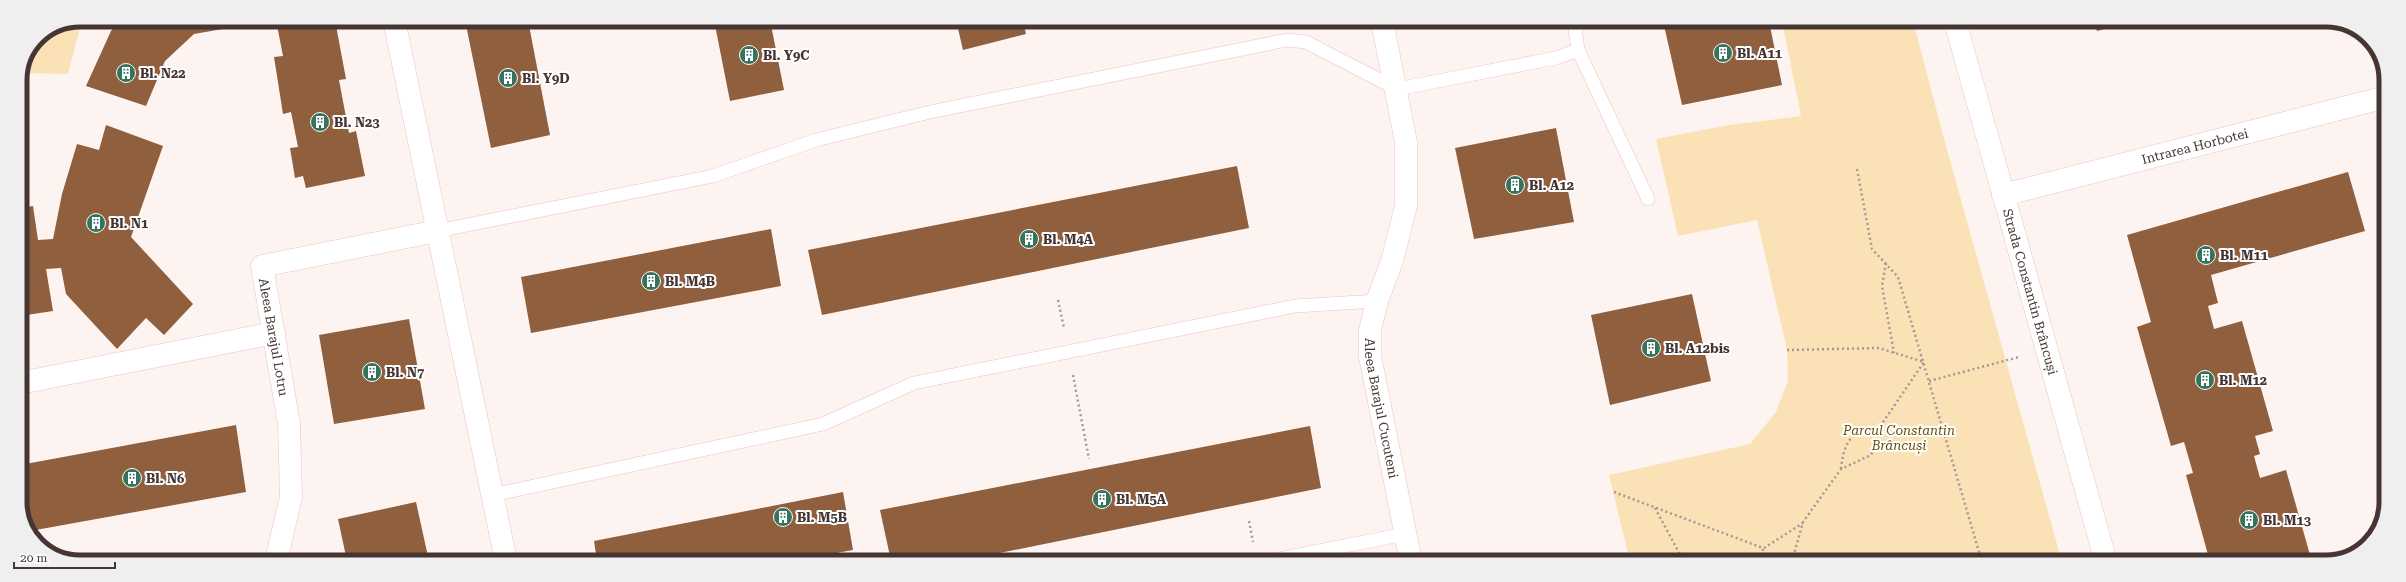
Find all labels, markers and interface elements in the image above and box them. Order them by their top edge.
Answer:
building icon: Bl. A11 [1712,42,1734,64]
building icon: Bl. Y9C [738,44,760,66]
place label: Bl. A11 [1737,46,1782,61]
place label: Bl. Y9C [763,48,809,63]
building icon: Bl. N22 [115,62,137,84]
place label: Bl. N22 [140,66,186,81]
building icon: Bl. Y9D [497,67,519,89]
place label: Bl. Y9D [522,71,570,86]
building icon: Bl. N23 [309,111,331,133]
place label: Bl. N23 [334,115,380,130]
street label: Intrarea Horbotei [2140,126,2250,167]
building icon: Bl. A12 [1504,174,1526,196]
place label: Bl. A12 [1529,178,1574,193]
street label: Strada Constantin Brâncuși [2000,207,2060,377]
building icon: Bl. N1 [85,212,107,234]
place label: Bl. N1 [110,216,148,231]
building icon: Bl. M4A [1018,228,1040,250]
place label: Bl. M4A [1043,232,1094,247]
building icon: Bl. M11 [2195,244,2217,266]
place label: Bl. M11 [2220,248,2268,263]
building icon: Bl. M4B [640,270,662,292]
place label: Bl. M4B [665,274,715,289]
street label: Aleea Barajul Lotru [256,277,291,397]
building icon: Bl. A12bis [1640,337,1662,359]
street label: Aleea Barajul Cucuteni [1362,338,1401,480]
place label: Bl. A12bis [1665,341,1730,356]
building icon: Bl. N7 [361,361,383,383]
place label: Bl. N7 [386,365,424,380]
building icon: Bl. M12 [2194,369,2216,391]
place label: Bl. M12 [2219,373,2267,388]
park label: Parcul Constantin Brâncuși [1842,423,1955,455]
building icon: Bl. N6 [121,467,143,489]
place label: Bl. N6 [146,471,184,486]
building icon: Bl. M5A [1091,488,1113,510]
place label: Bl. M5A [1116,492,1167,507]
building icon: Bl. M5B [772,506,794,528]
building icon: Bl. M13 [2238,509,2260,531]
place label: Bl. M5B [797,510,847,525]
place label: Bl. M13 [2263,513,2311,528]
scale bar [14,544,115,570]
text: 20 m [20,551,47,565]

